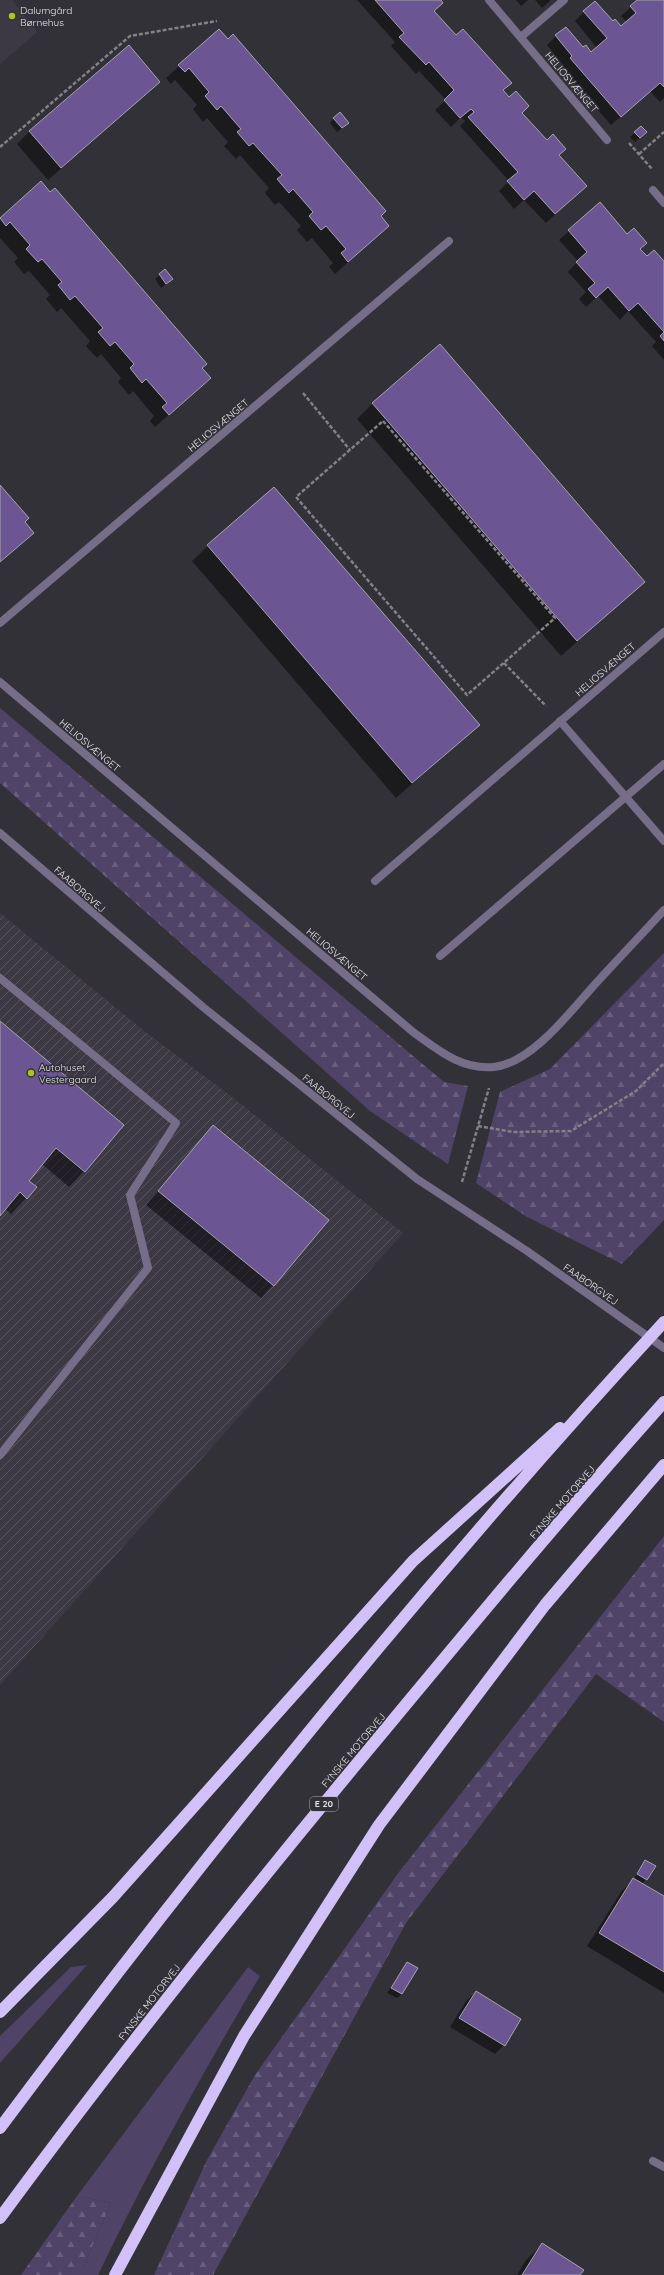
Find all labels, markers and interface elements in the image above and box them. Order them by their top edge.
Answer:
place label: Dalumgård Børnehus [20,4,72,29]
marker: Dalumgård Børnehus [7,11,17,21]
street label: HELIOSVÆNGET [542,49,601,116]
street label: HELIOSVÆNGET [185,396,252,455]
street label: HELIOSVÆNGET [572,640,638,699]
street label: HELIOSVÆNGET [56,716,123,775]
street label: FAABORGVEJ [51,864,108,915]
street label: HELIOSVÆNGET [303,925,370,984]
place label: Autohuset Vestergaard [39,1061,97,1086]
marker: Autohuset Vestergaard [26,1068,36,1078]
street label: FAABORGVEJ [300,1071,358,1122]
street label: FAABORGVEJ [561,1261,621,1308]
street label: FYNSKE MOTORVEJ [527,1463,598,1542]
street label: FYNSKE MOTORVEJ [318,1711,388,1790]
road number: E 20 [310,1797,338,1811]
street label: FYNSKE MOTORVEJ [116,1962,183,2043]

